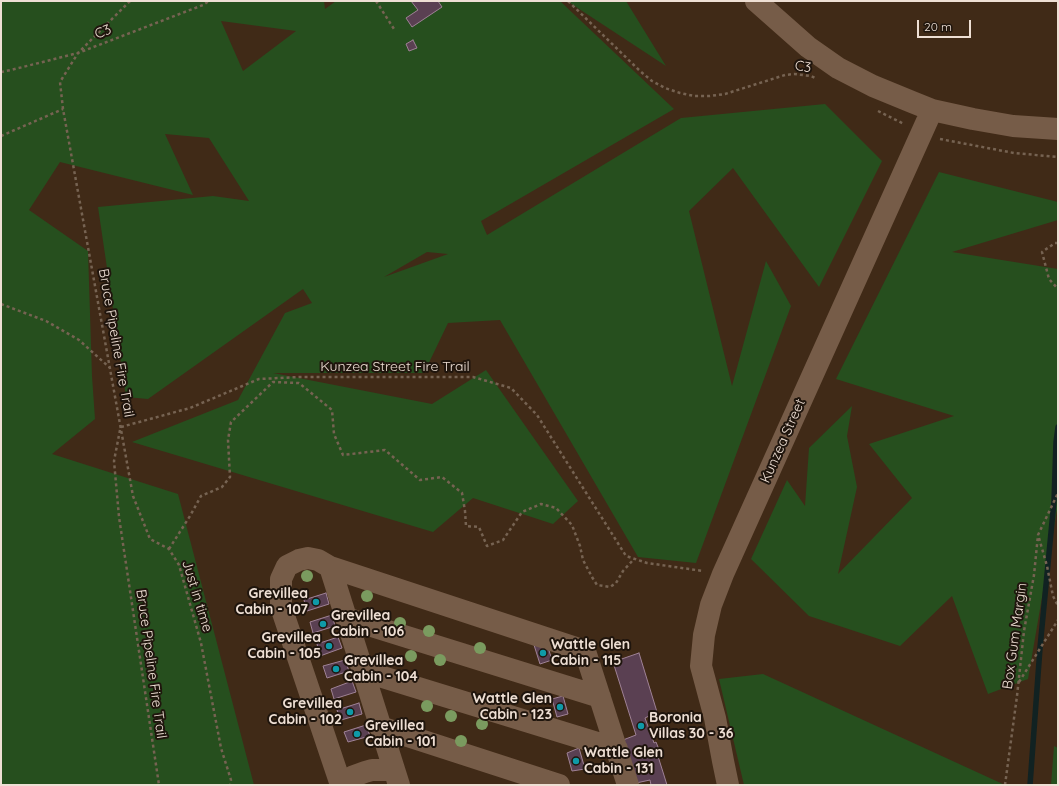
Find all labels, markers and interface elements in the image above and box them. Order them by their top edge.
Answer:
scale bar [919,12,973,38]
text: 20 m [924,19,952,34]
street label: C3 [92,21,114,43]
street label: C3 [794,57,812,77]
street label: Bruce Pipeline Fire Trail [95,267,137,419]
street label: Kunzea Street Fire Trail [320,359,470,375]
street label: Kunzea Street [757,396,809,486]
street label: Just in time [178,558,216,634]
street label: Box Gum Margin [999,582,1031,690]
place label: Grevillea Cabin - 107 [235,586,308,618]
street label: Bruce Pipeline Fire Trail [132,588,170,740]
marker: Grevillea Cabin - 107 [311,597,321,607]
place label: Grevillea Cabin - 106 [331,608,404,640]
marker: Grevillea Cabin - 106 [318,619,328,629]
place label: Grevillea Cabin - 105 [248,630,321,662]
place label: Wattle Glen Cabin - 115 [551,637,630,670]
marker: Grevillea Cabin - 105 [324,641,334,651]
marker: Wattle Glen Cabin - 115 [538,648,548,658]
place label: Grevillea Cabin - 104 [344,653,418,686]
marker: Grevillea Cabin - 104 [331,664,341,674]
place label: Wattle Glen Cabin - 123 [473,691,552,724]
place label: Grevillea Cabin - 102 [269,696,342,728]
marker: Wattle Glen Cabin - 123 [555,702,565,712]
marker: Grevillea Cabin - 102 [345,707,355,717]
place label: Boronia Villas 30 - 36 [649,710,734,742]
place label: Grevillea Cabin - 101 [365,718,436,750]
marker: Boronia Villas 30 - 36 [636,721,646,731]
marker: Grevillea Cabin - 101 [352,729,362,739]
place label: Wattle Glen Cabin - 131 [584,745,663,778]
marker: Wattle Glen Cabin - 131 [571,756,581,766]

